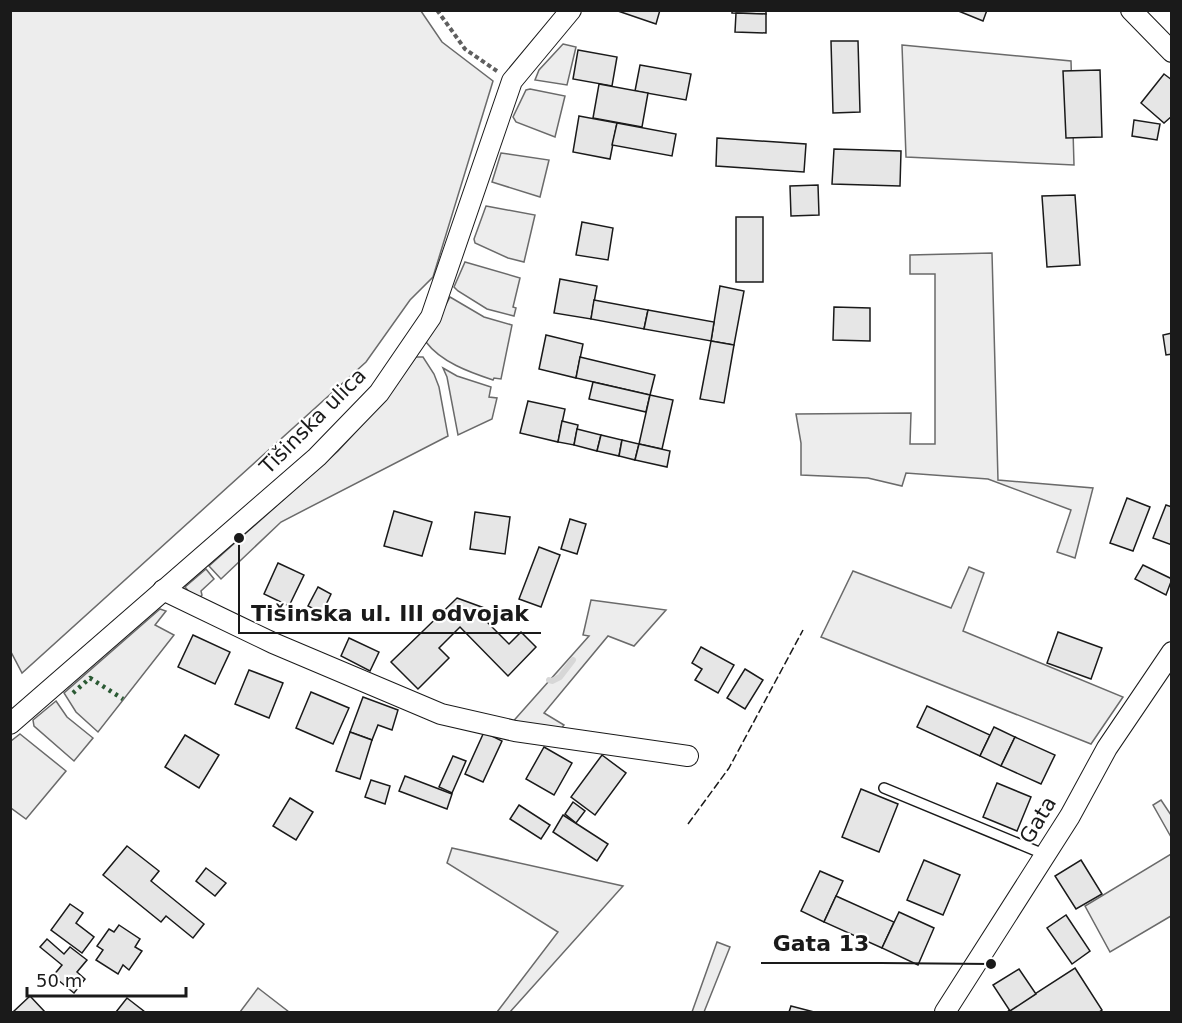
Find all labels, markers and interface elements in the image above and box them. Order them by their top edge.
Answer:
street label: Tišinska ulica [254,363,371,480]
callout: Tišinska ul. III odvojak [239,593,541,633]
text: Tišinska ul. III odvojak [251,601,530,626]
street label: Gata [1015,792,1061,848]
callout: Gata 13 [761,923,881,963]
text: Gata 13 [773,931,869,956]
scale bar [27,960,186,998]
text: 50 m [36,970,82,991]

